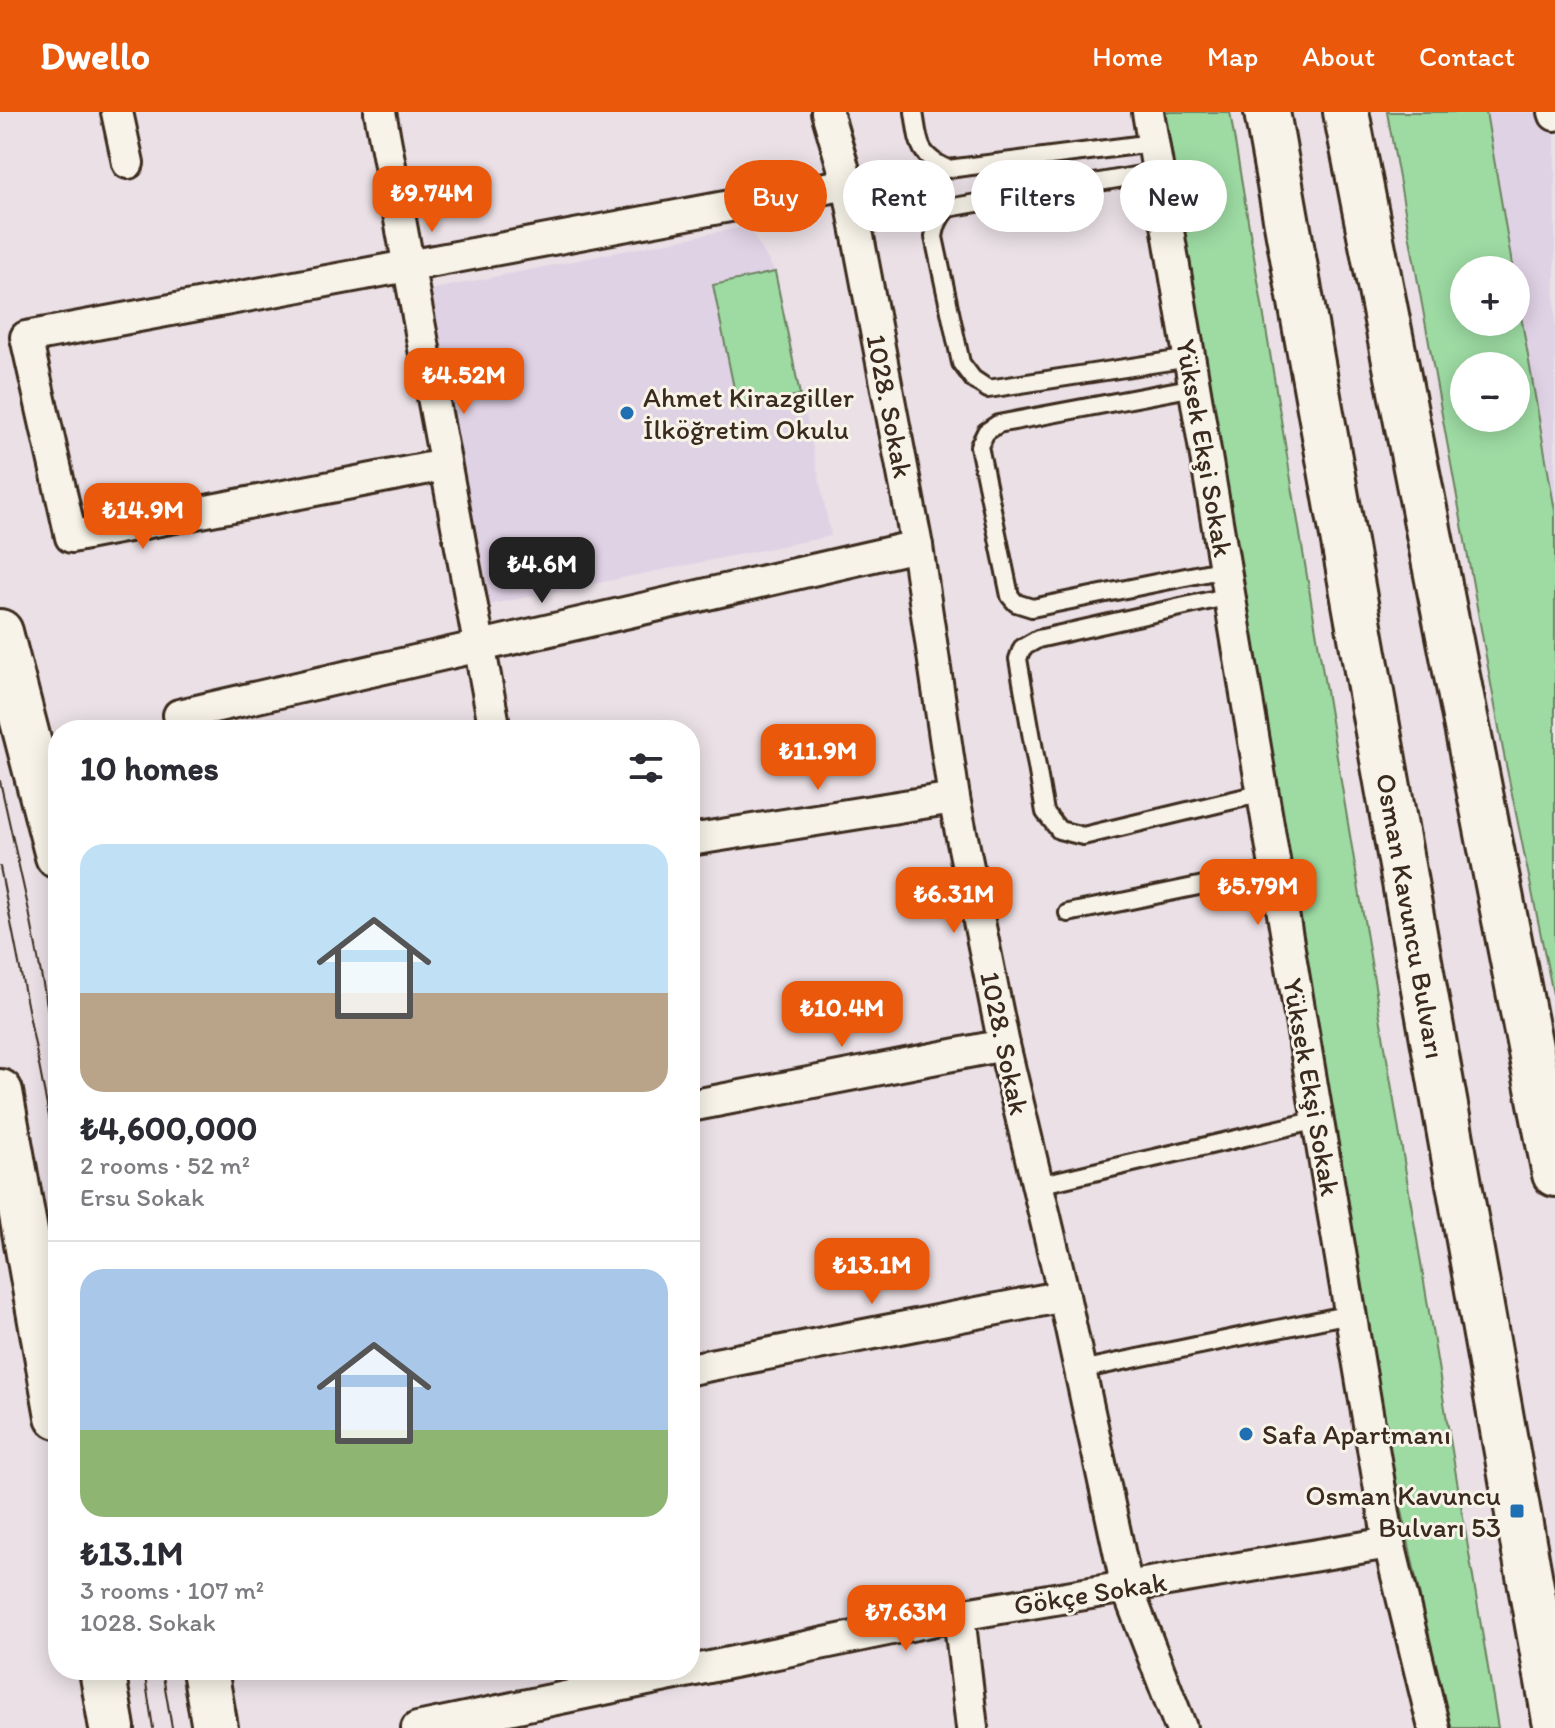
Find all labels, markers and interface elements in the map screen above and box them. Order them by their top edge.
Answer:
text: Dwello [40,33,150,79]
text: Home [1092,39,1163,73]
text: Map [1207,39,1258,73]
text: About [1302,39,1375,73]
text: Contact [1419,39,1515,73]
chip: Buy [724,160,827,232]
chip: Rent [843,160,955,232]
chip: Filters [971,160,1104,232]
chip: New [1120,160,1227,232]
pin: ₺9.74M [367,166,497,234]
text: ₺9.74M [391,176,473,208]
map controls [1450,256,1530,432]
button: + [1450,256,1530,336]
street label: 1028. Sokak [859,331,921,481]
street label: Yüksek Ekşi Sokak [1169,336,1241,560]
pin: ₺4.52M [399,348,529,416]
button: − [1450,352,1530,432]
text: ₺4.52M [422,358,506,390]
place label: Ahmet Kirazgiller İlköğretim Okulu [643,380,854,446]
marker: Ahmet Kirazgiller İlköğretim Okulu [618,404,636,422]
pin: ₺14.9M [78,483,208,551]
text: ₺14.9M [102,493,184,525]
pin: ₺4.6M [486,537,598,605]
text: ₺4.6M [507,547,577,579]
pin: ₺11.9M [753,724,883,792]
text: ₺11.9M [779,734,857,766]
icon: filters [624,746,668,790]
text: 10 homes [80,748,219,789]
street label: Osman Kavuncu Bulvarı [1369,771,1453,1061]
pin: ₺5.79M [1193,859,1323,927]
pin: ₺6.31M [889,867,1019,935]
text: ₺5.79M [1218,869,1298,901]
text: ₺6.31M [914,877,994,909]
icon: home [302,896,446,1040]
street label: 1028. Sokak [973,968,1037,1118]
street label: Yüksek Ekşi Sokak [1276,975,1348,1199]
pin: ₺10.4M [777,981,907,1049]
text: ₺10.4M [800,991,884,1023]
text: ₺4,600,000 [80,1108,258,1149]
text: 2 rooms · 52 m² [80,1149,250,1181]
text: Ersu Sokak [80,1181,205,1213]
pin: ₺13.1M [807,1238,937,1306]
text: ₺13.1M [832,1248,912,1280]
icon: home [302,1321,446,1465]
place label: Safa Apartmanı [1262,1417,1451,1451]
marker: Safa Apartmanı [1237,1425,1255,1443]
place label: Osman Kavuncu Bulvarı 53 [1305,1478,1501,1544]
marker: Osman Kavuncu Bulvarı 53 [1508,1502,1526,1520]
text: ₺13.1M [80,1533,183,1574]
street label: Gökçe Sokak [1011,1564,1169,1622]
text: 3 rooms · 107 m² [80,1574,264,1606]
pin: ₺7.63M [841,1585,971,1653]
text: ₺7.63M [865,1595,947,1627]
text: 1028. Sokak [80,1606,216,1638]

